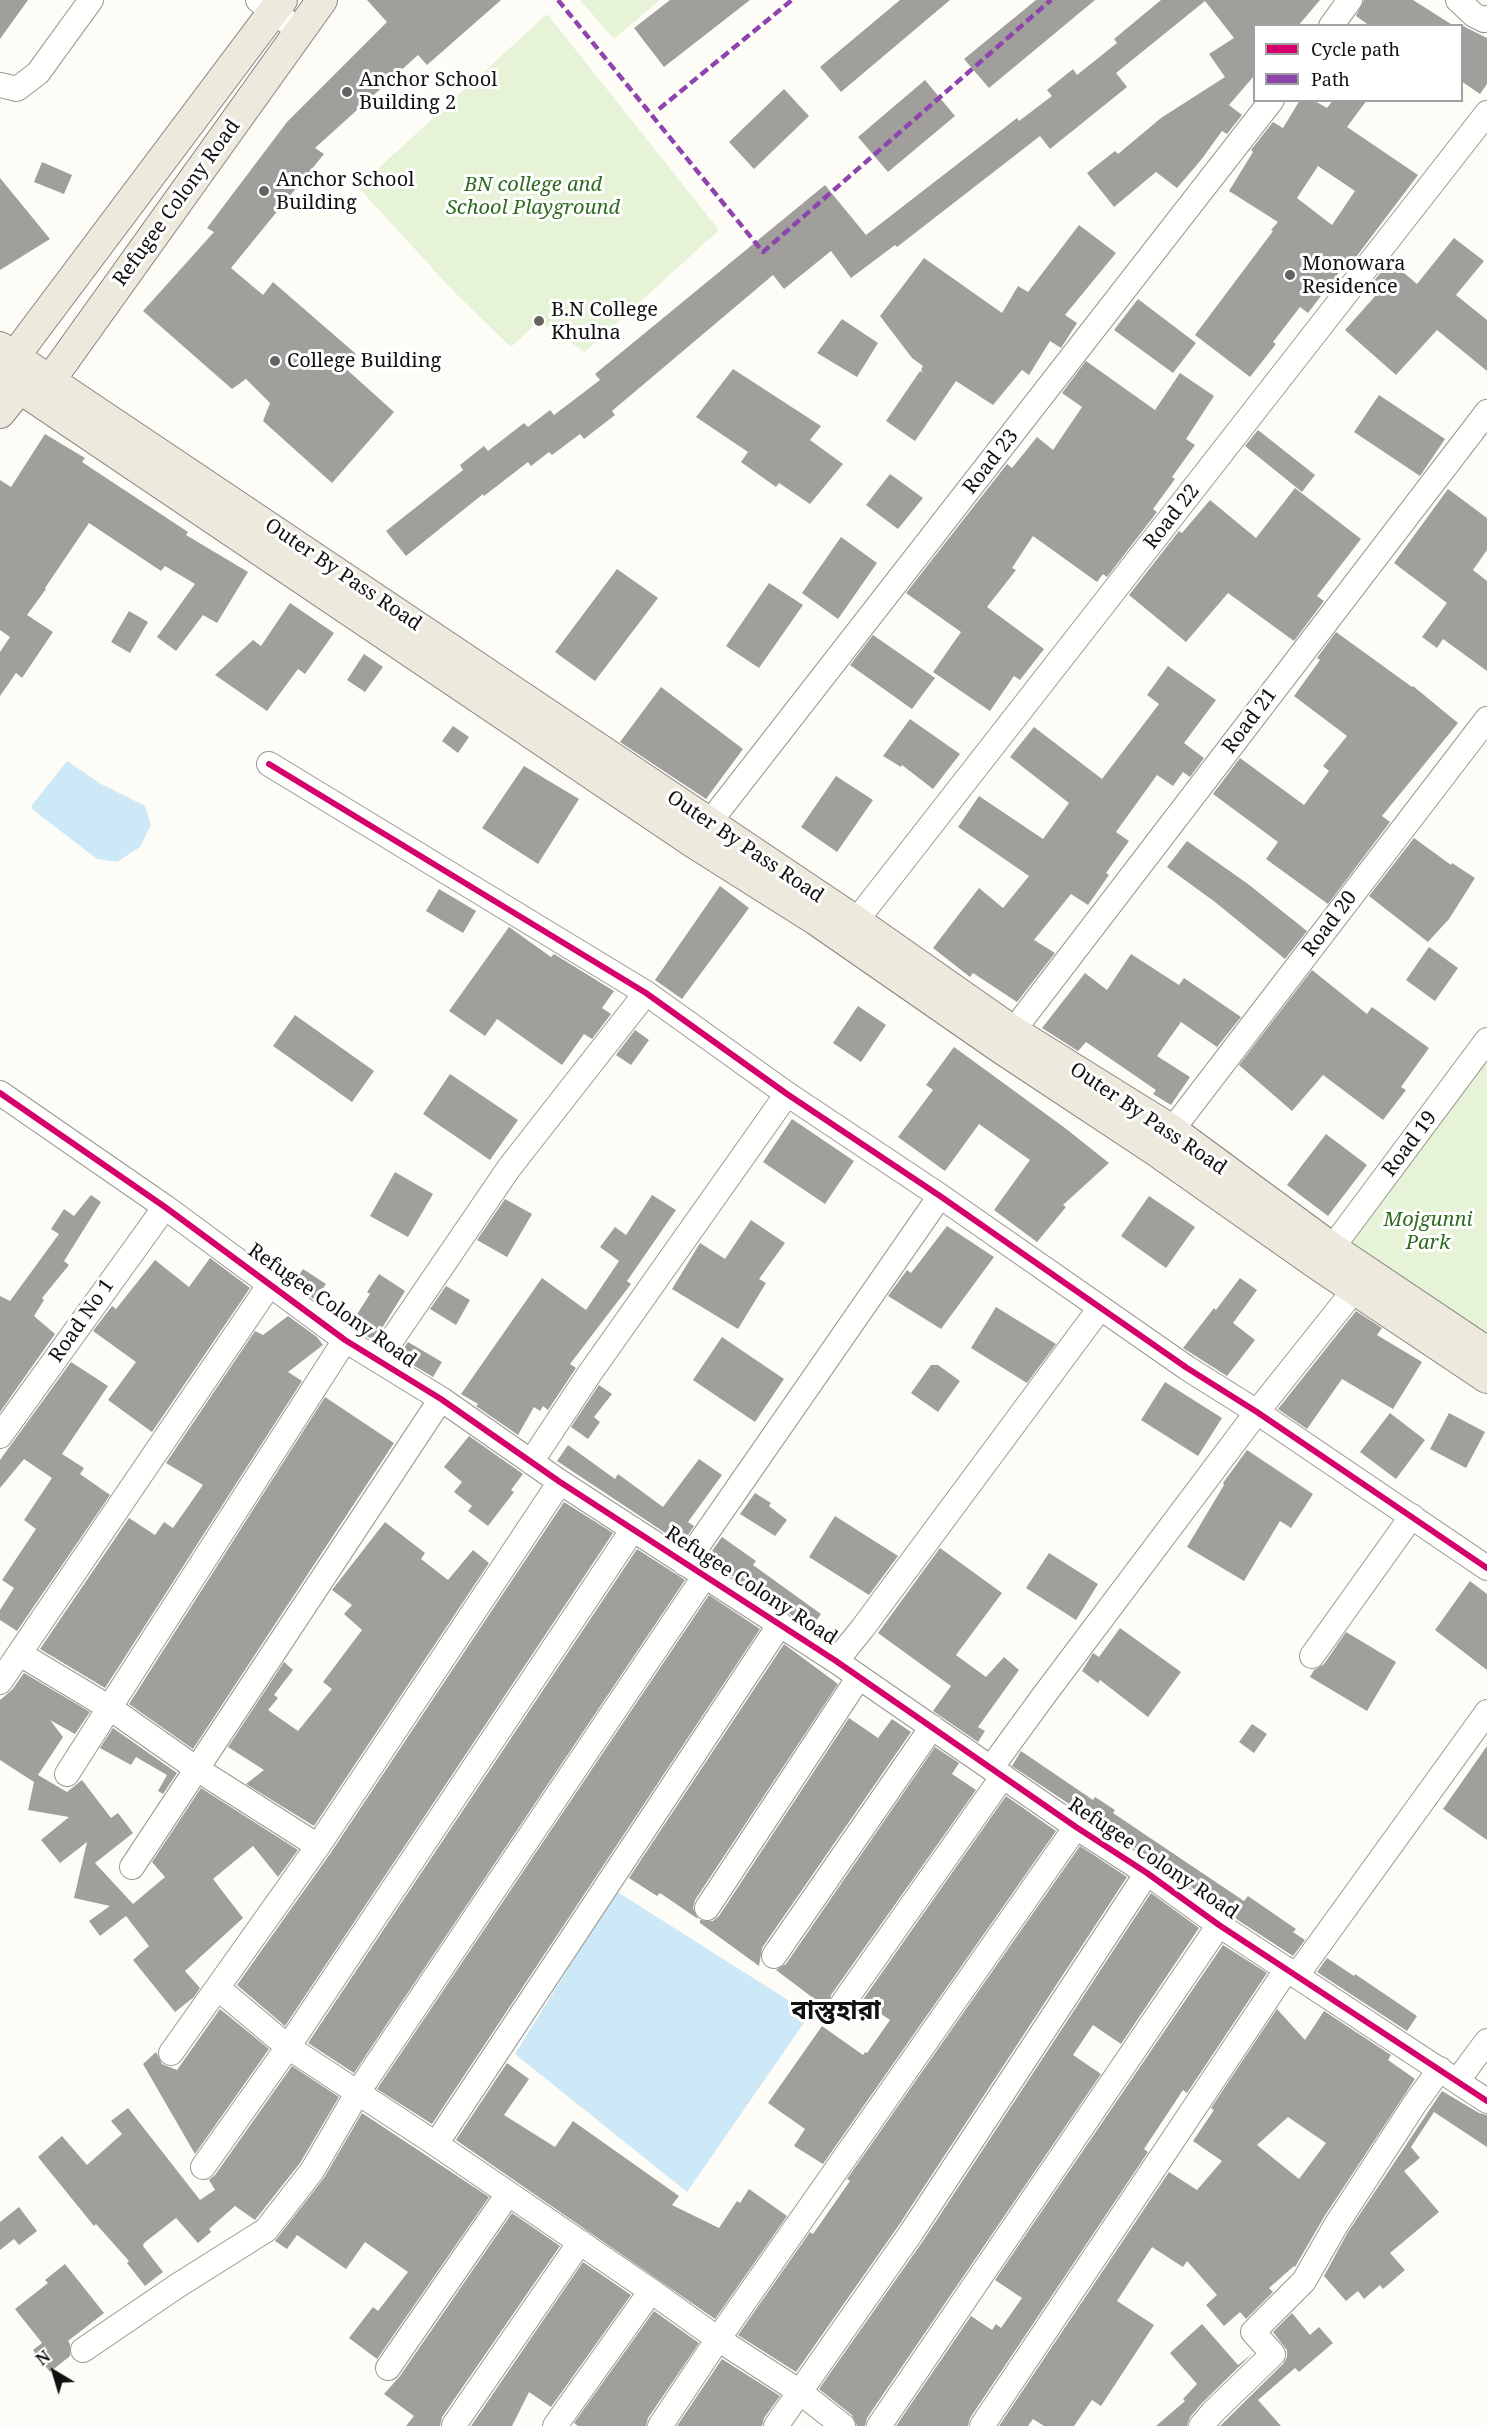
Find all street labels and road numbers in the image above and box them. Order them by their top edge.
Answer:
street label: Refugee Colony Road [109,115,245,291]
street label: Road 23 [958,425,1024,499]
street label: Road 22 [1139,480,1205,554]
street label: Outer By Pass Road [260,514,426,636]
street label: Road 21 [1218,684,1282,758]
street label: Outer By Pass Road [662,786,828,908]
street label: Road 20 [1298,887,1362,961]
street label: Outer By Pass Road [1065,1058,1231,1180]
street label: Road 19 [1378,1107,1442,1181]
street label: Refugee Colony Road [243,1239,421,1373]
street label: Road No 1 [44,1275,120,1367]
street label: Refugee Colony Road [661,1521,841,1651]
street label: Refugee Colony Road [1063,1793,1243,1925]

